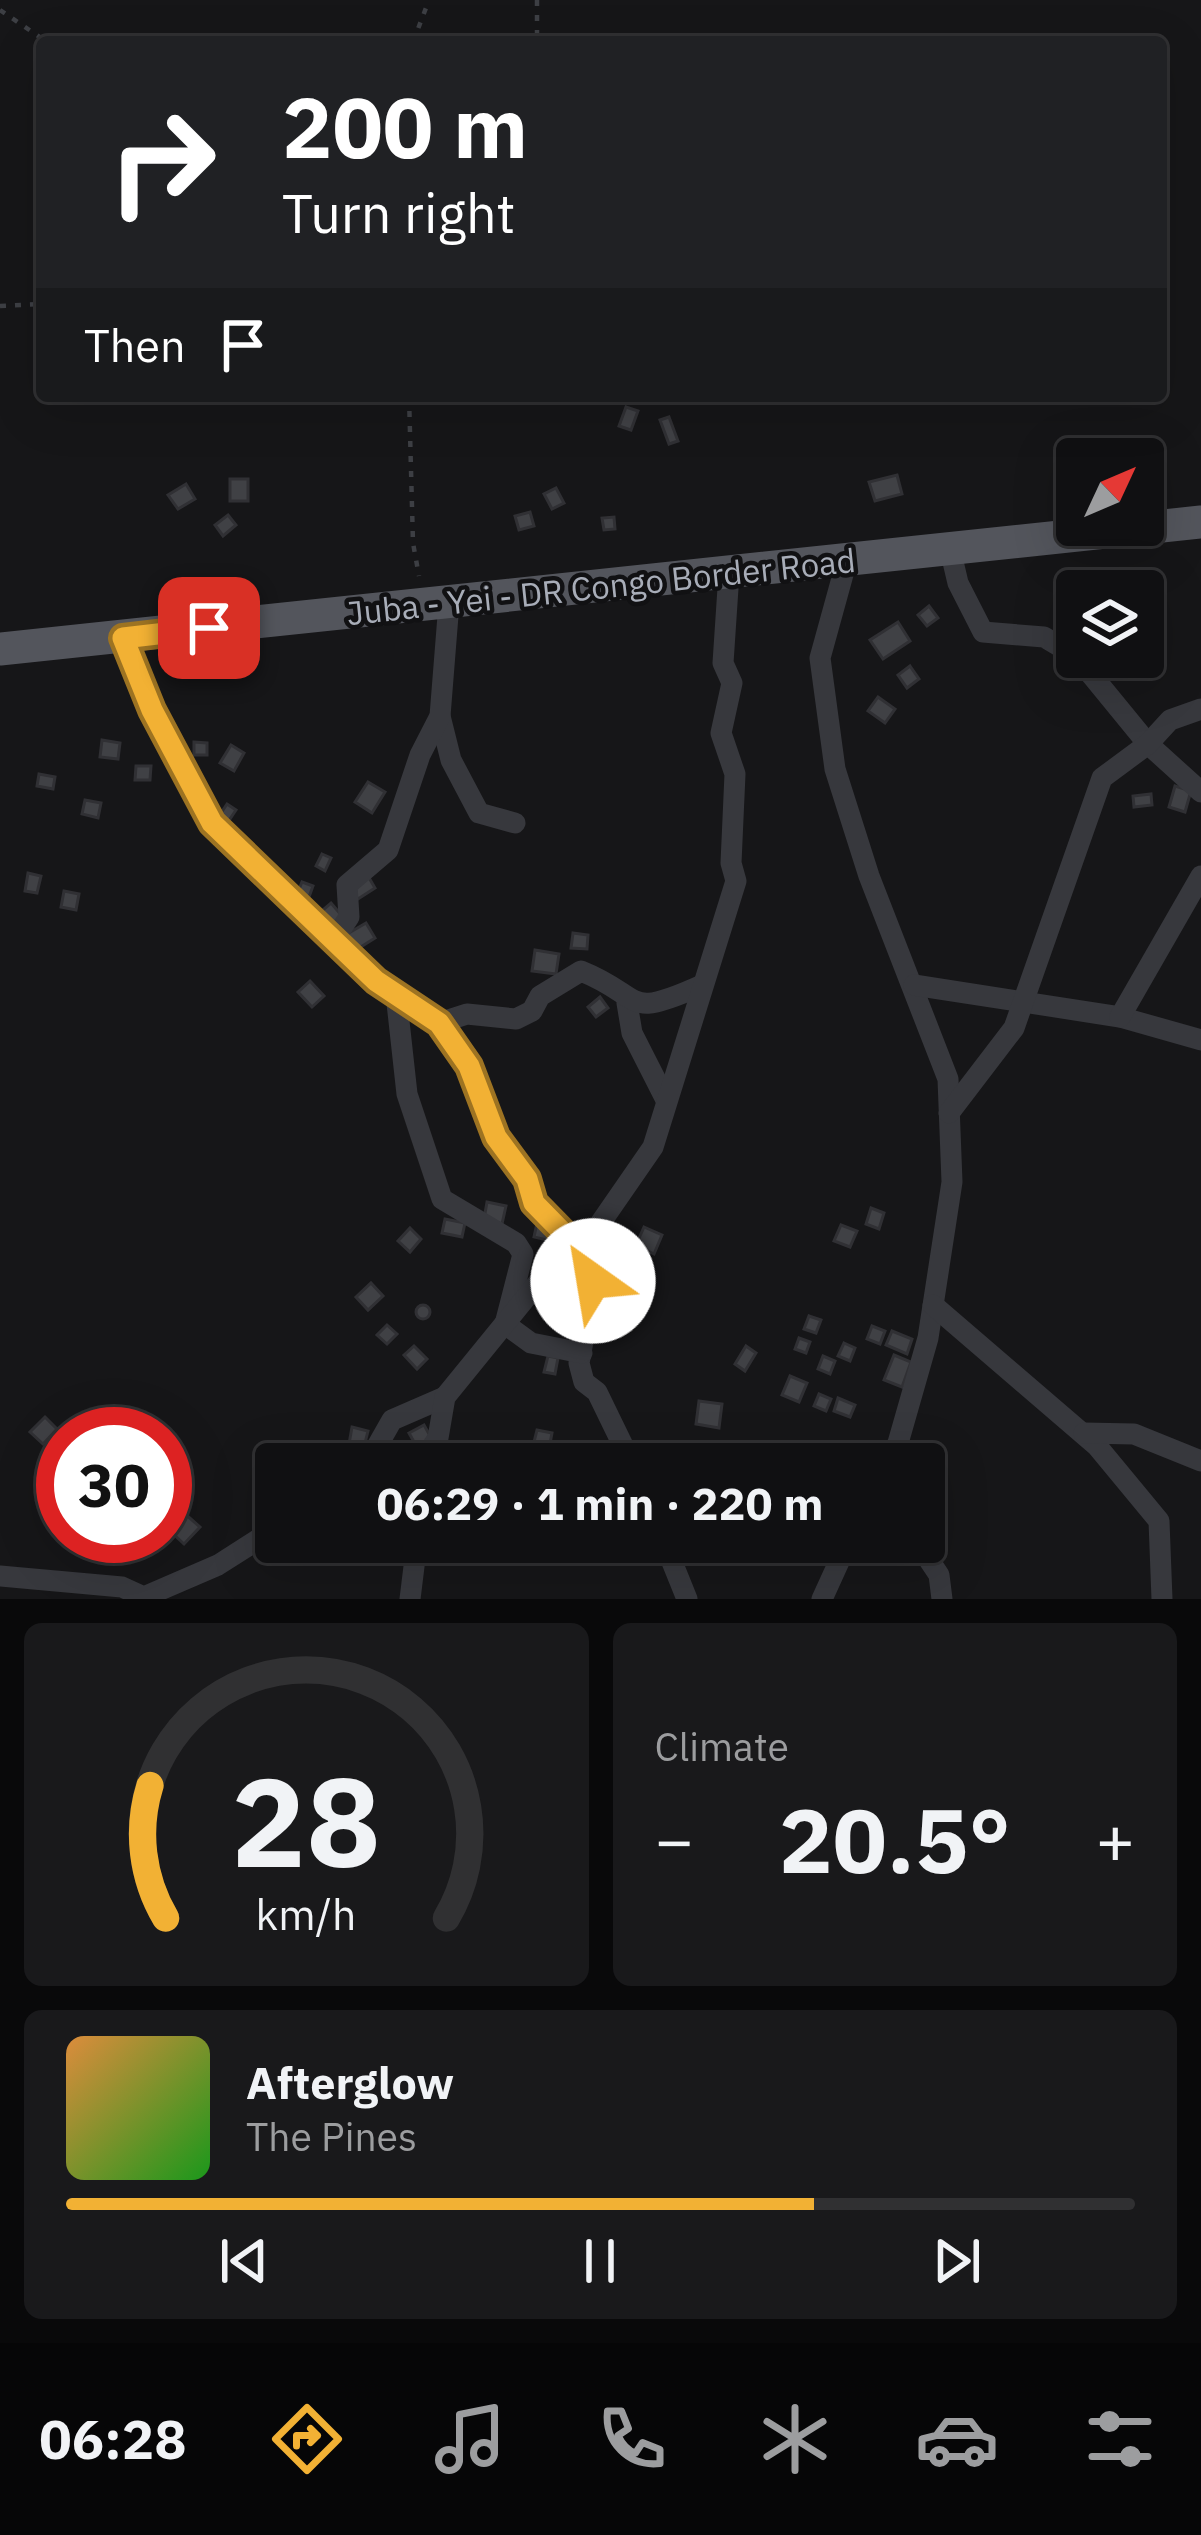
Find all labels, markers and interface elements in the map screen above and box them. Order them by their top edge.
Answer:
text: 200 m [282,72,528,181]
icon: right [84,84,240,240]
text: Turn right [282,178,516,248]
icon: arrive [210,312,276,378]
text: Then [84,316,186,374]
north arrow [1056,438,1164,546]
map controls [1056,438,1164,678]
street label: Juba - Yei - DR Congo Border Road [344,538,858,634]
button: layers [1056,570,1164,678]
pin [158,577,260,679]
icon: arrive [176,595,242,661]
position arrow [530,1218,656,1344]
speed limit sign: 30 [36,1407,192,1563]
text: 06:29 · 1 min · 220 m [377,1474,823,1532]
text: Climate [655,1721,789,1772]
text: 28 [231,1739,381,1901]
text: 20.5° [779,1781,1011,1898]
text: − [655,1796,694,1882]
text: + [1095,1796,1135,1882]
text: km/h [256,1885,357,1941]
text: Afterglow [246,2053,454,2111]
text: The Pines [246,2111,417,2162]
icon: previous [211,2228,277,2294]
icon: pause [567,2228,633,2294]
icon: next [924,2228,990,2294]
icon: directions [265,2397,349,2481]
icon: music [428,2397,512,2481]
icon: phone [590,2397,674,2481]
icon: climate [753,2397,837,2481]
icon: car [915,2397,999,2481]
icon: filters [1078,2397,1162,2481]
text: 06:28 [39,2404,187,2474]

